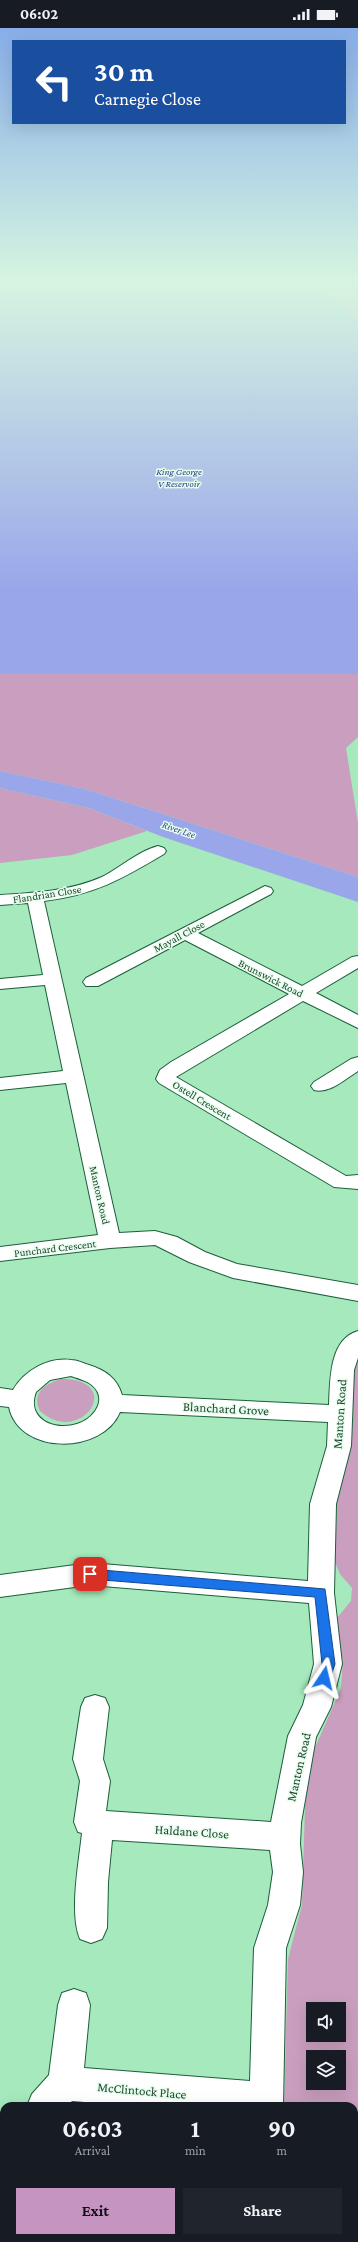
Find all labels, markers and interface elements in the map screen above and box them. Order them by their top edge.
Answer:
text: 06:02 [20,6,58,22]
icon: left [28,56,80,108]
text: 30 m [94,56,154,87]
text: Carnegie Close [94,89,201,109]
water label: King George V Reservoir [156,466,202,489]
water label: River Lee [161,819,197,840]
street label: Flandrian Close [12,883,82,905]
street label: Mayall Close [151,917,207,955]
street label: Brunswick Road [237,957,306,1000]
street label: Ostell Crescent [171,1078,234,1122]
street label: Manton Road [87,1165,113,1225]
street label: Punchard Crescent [13,1237,97,1259]
street label: Manton Road [330,1378,349,1450]
street label: Blanchard Grove [183,1399,270,1418]
pin [73,1557,107,1591]
icon: arrive [79,1563,101,1585]
position arrow [303,1657,345,1699]
street label: Manton Road [283,1731,314,1803]
street label: Haldane Close [154,1821,230,1842]
map controls [306,2002,346,2090]
button: sound [306,2002,346,2042]
button: layers [306,2050,346,2090]
street label: McClintock Place [97,2079,187,2102]
text: 06:03 [62,2115,123,2142]
text: 1 [191,2115,200,2142]
text: 90 [268,2115,296,2142]
text: Arrival [75,2143,110,2158]
text: min [185,2143,206,2158]
text: m [277,2143,287,2158]
button: Exit [16,2188,175,2234]
button: Share [183,2188,342,2234]

